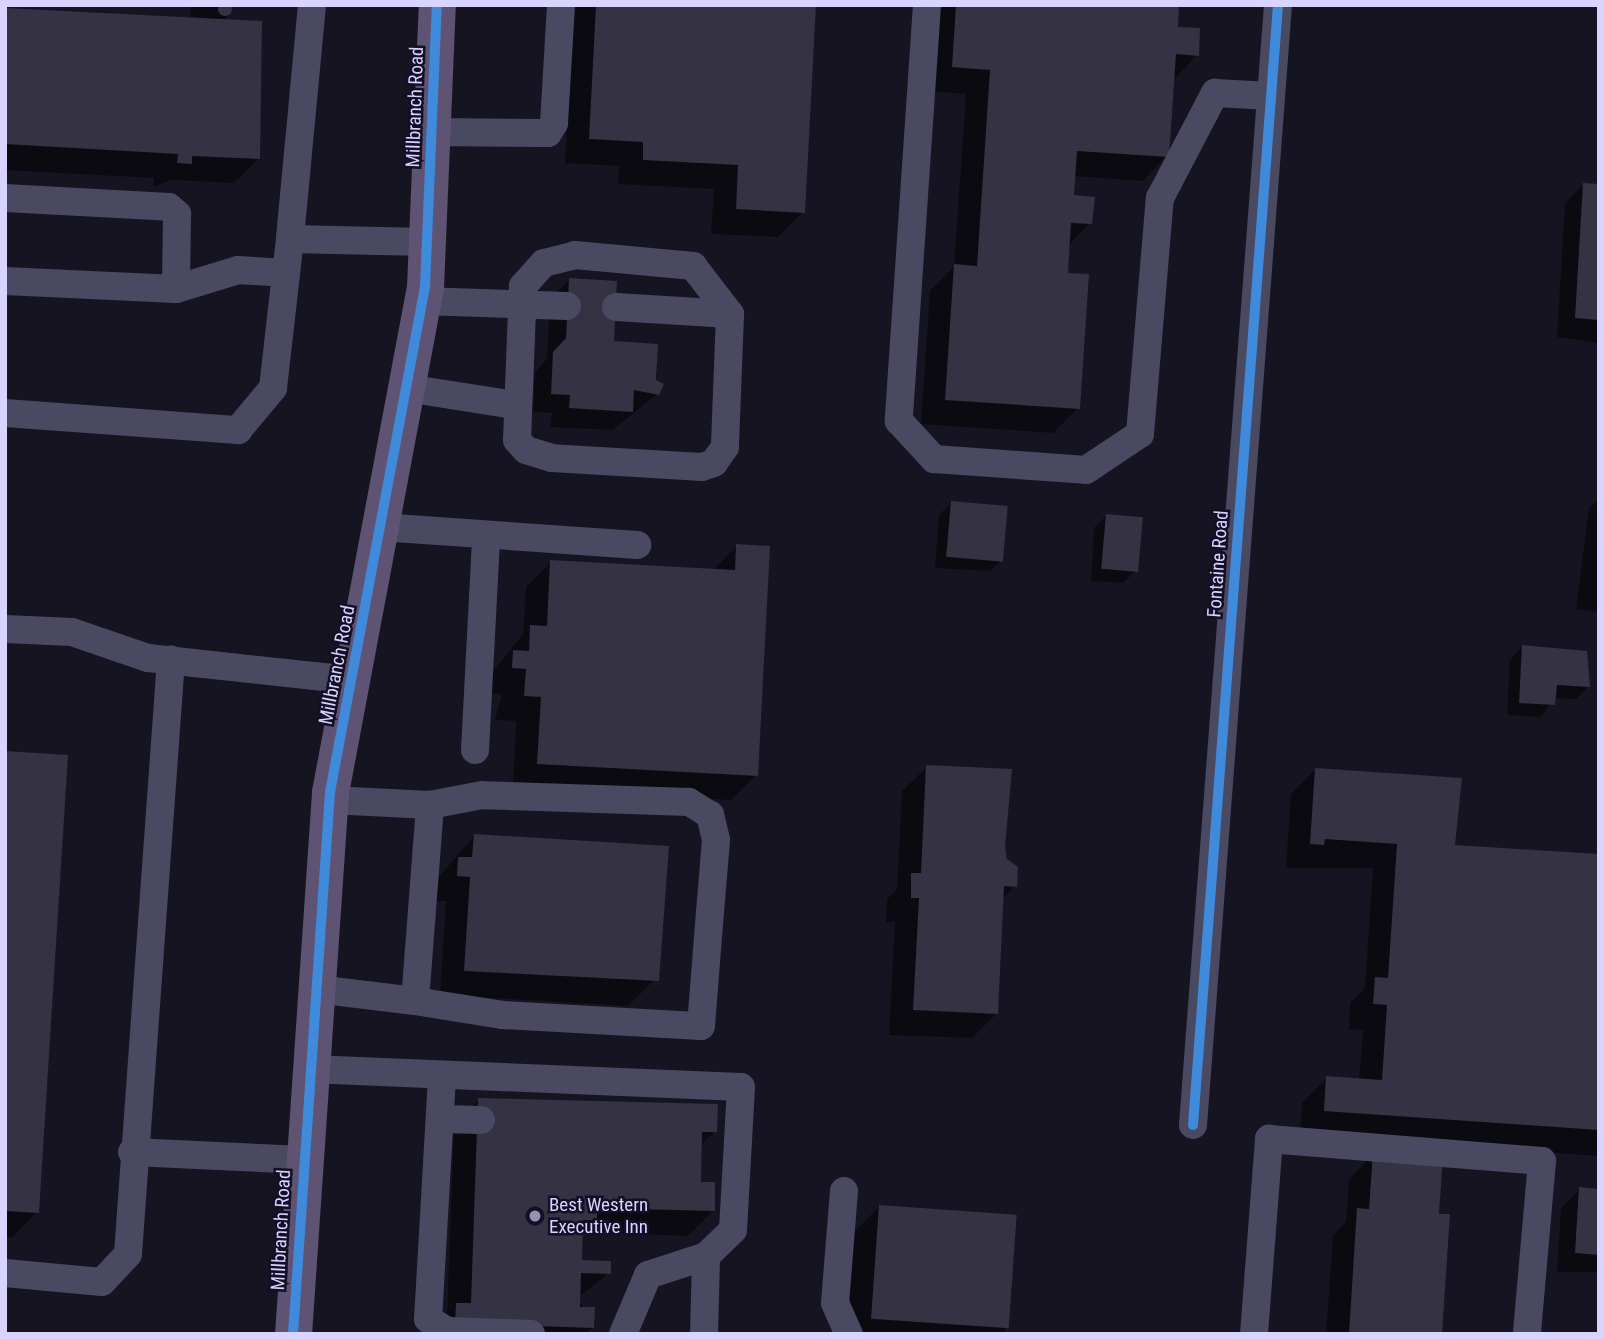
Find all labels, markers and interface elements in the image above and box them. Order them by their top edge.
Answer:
street label: Millbranch Road [401,46,429,168]
street label: Fontaine Road [1203,510,1233,618]
street label: Millbranch Road [314,603,360,727]
street label: Millbranch Road [266,1169,296,1291]
place label: Best Western Executive Inn [549,1194,648,1238]
marker: Best Western Executive Inn [527,1208,543,1224]

